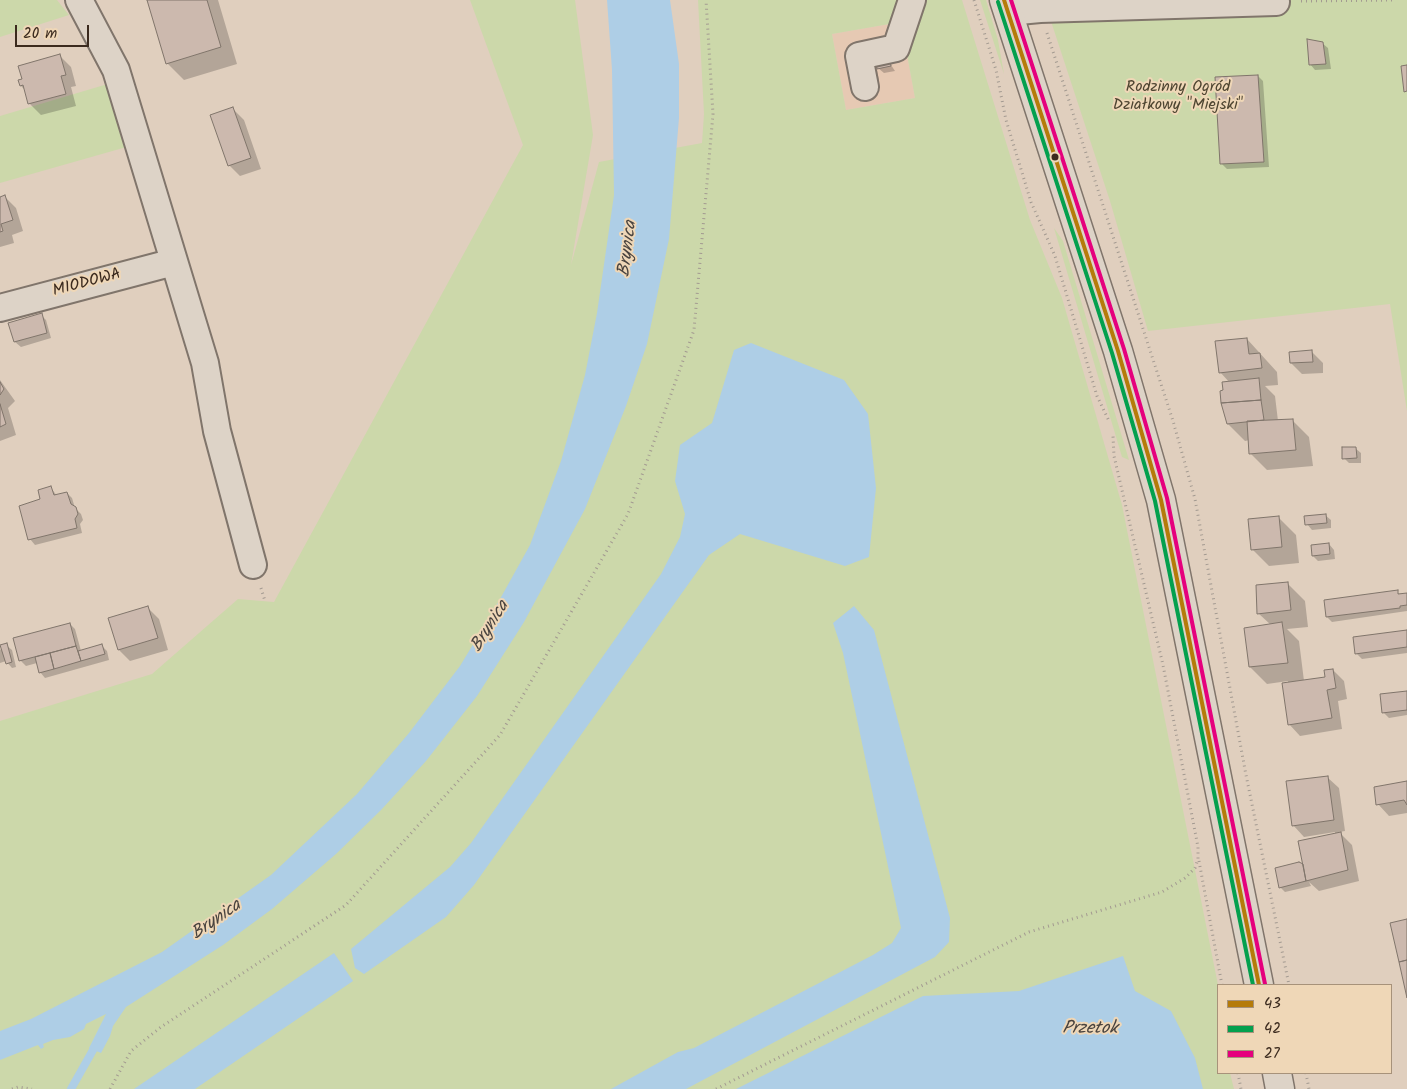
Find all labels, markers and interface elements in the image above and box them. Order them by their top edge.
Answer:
scale bar [18,15,91,47]
text: 20 m [23,22,57,46]
park label: Rodzinny Ogród Działkowy "Miejski" [1113,78,1243,116]
unlabelled marker [1050,152,1060,162]
water label: Brynica [615,220,643,278]
street label: MIODOWA [51,266,123,302]
water label: Brynica [467,597,515,657]
water label: Brynica [188,896,246,946]
legend [1217,984,1392,1074]
text: 43 [1264,992,1281,1016]
text: 42 [1264,1017,1281,1041]
water label: Przetok [1062,1019,1118,1041]
text: 27 [1264,1042,1280,1066]

